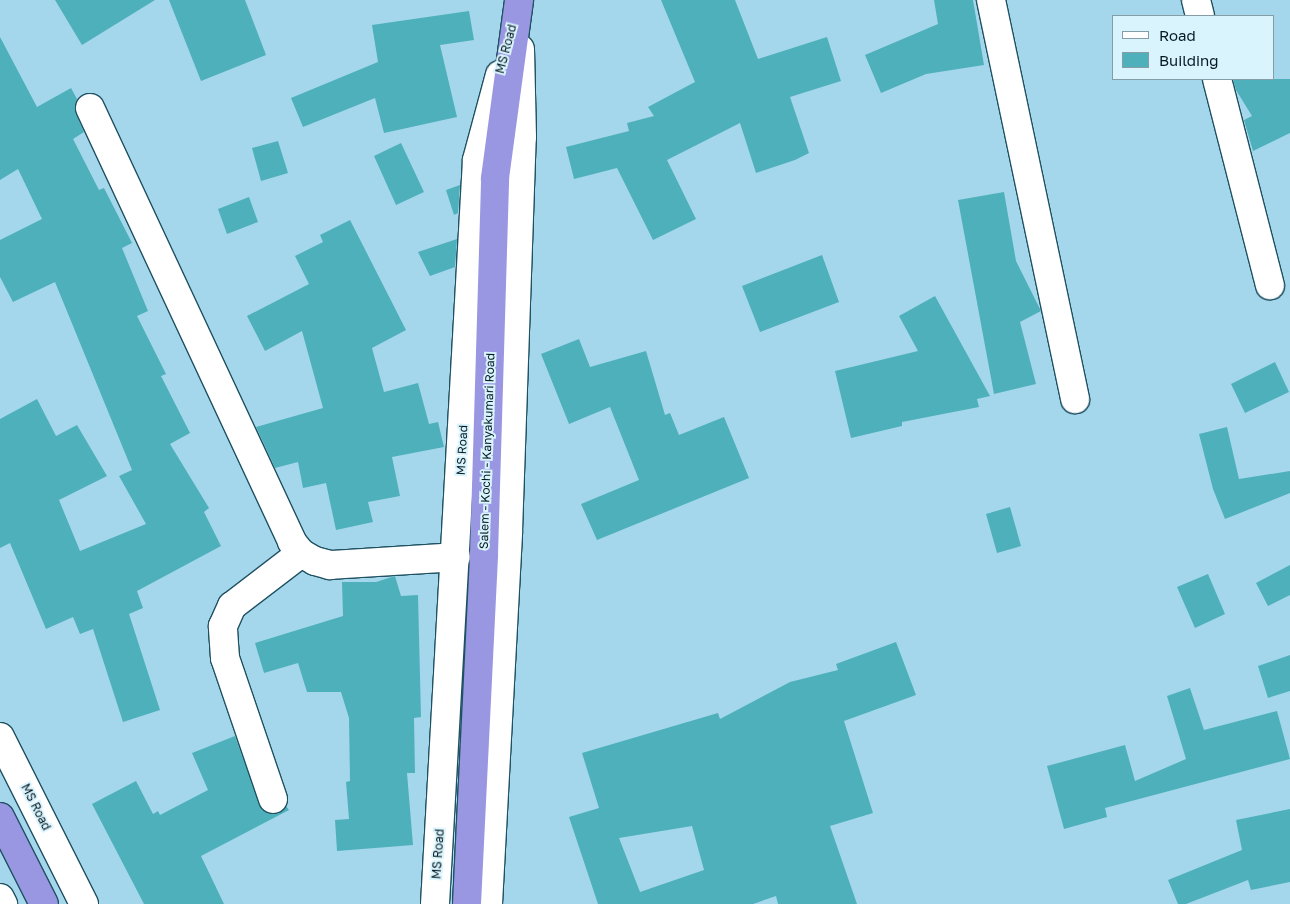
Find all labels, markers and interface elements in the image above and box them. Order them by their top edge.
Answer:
legend [1112,15,1275,80]
street label: MS Road [493,23,519,75]
text: Road [1159,26,1196,44]
text: Building [1159,51,1219,69]
street label: Salem - Kochi - Kanyakumari Road [476,353,498,549]
street label: MS Road [453,424,471,476]
street label: MS Road [18,781,54,833]
street label: MS Road [429,828,447,880]

